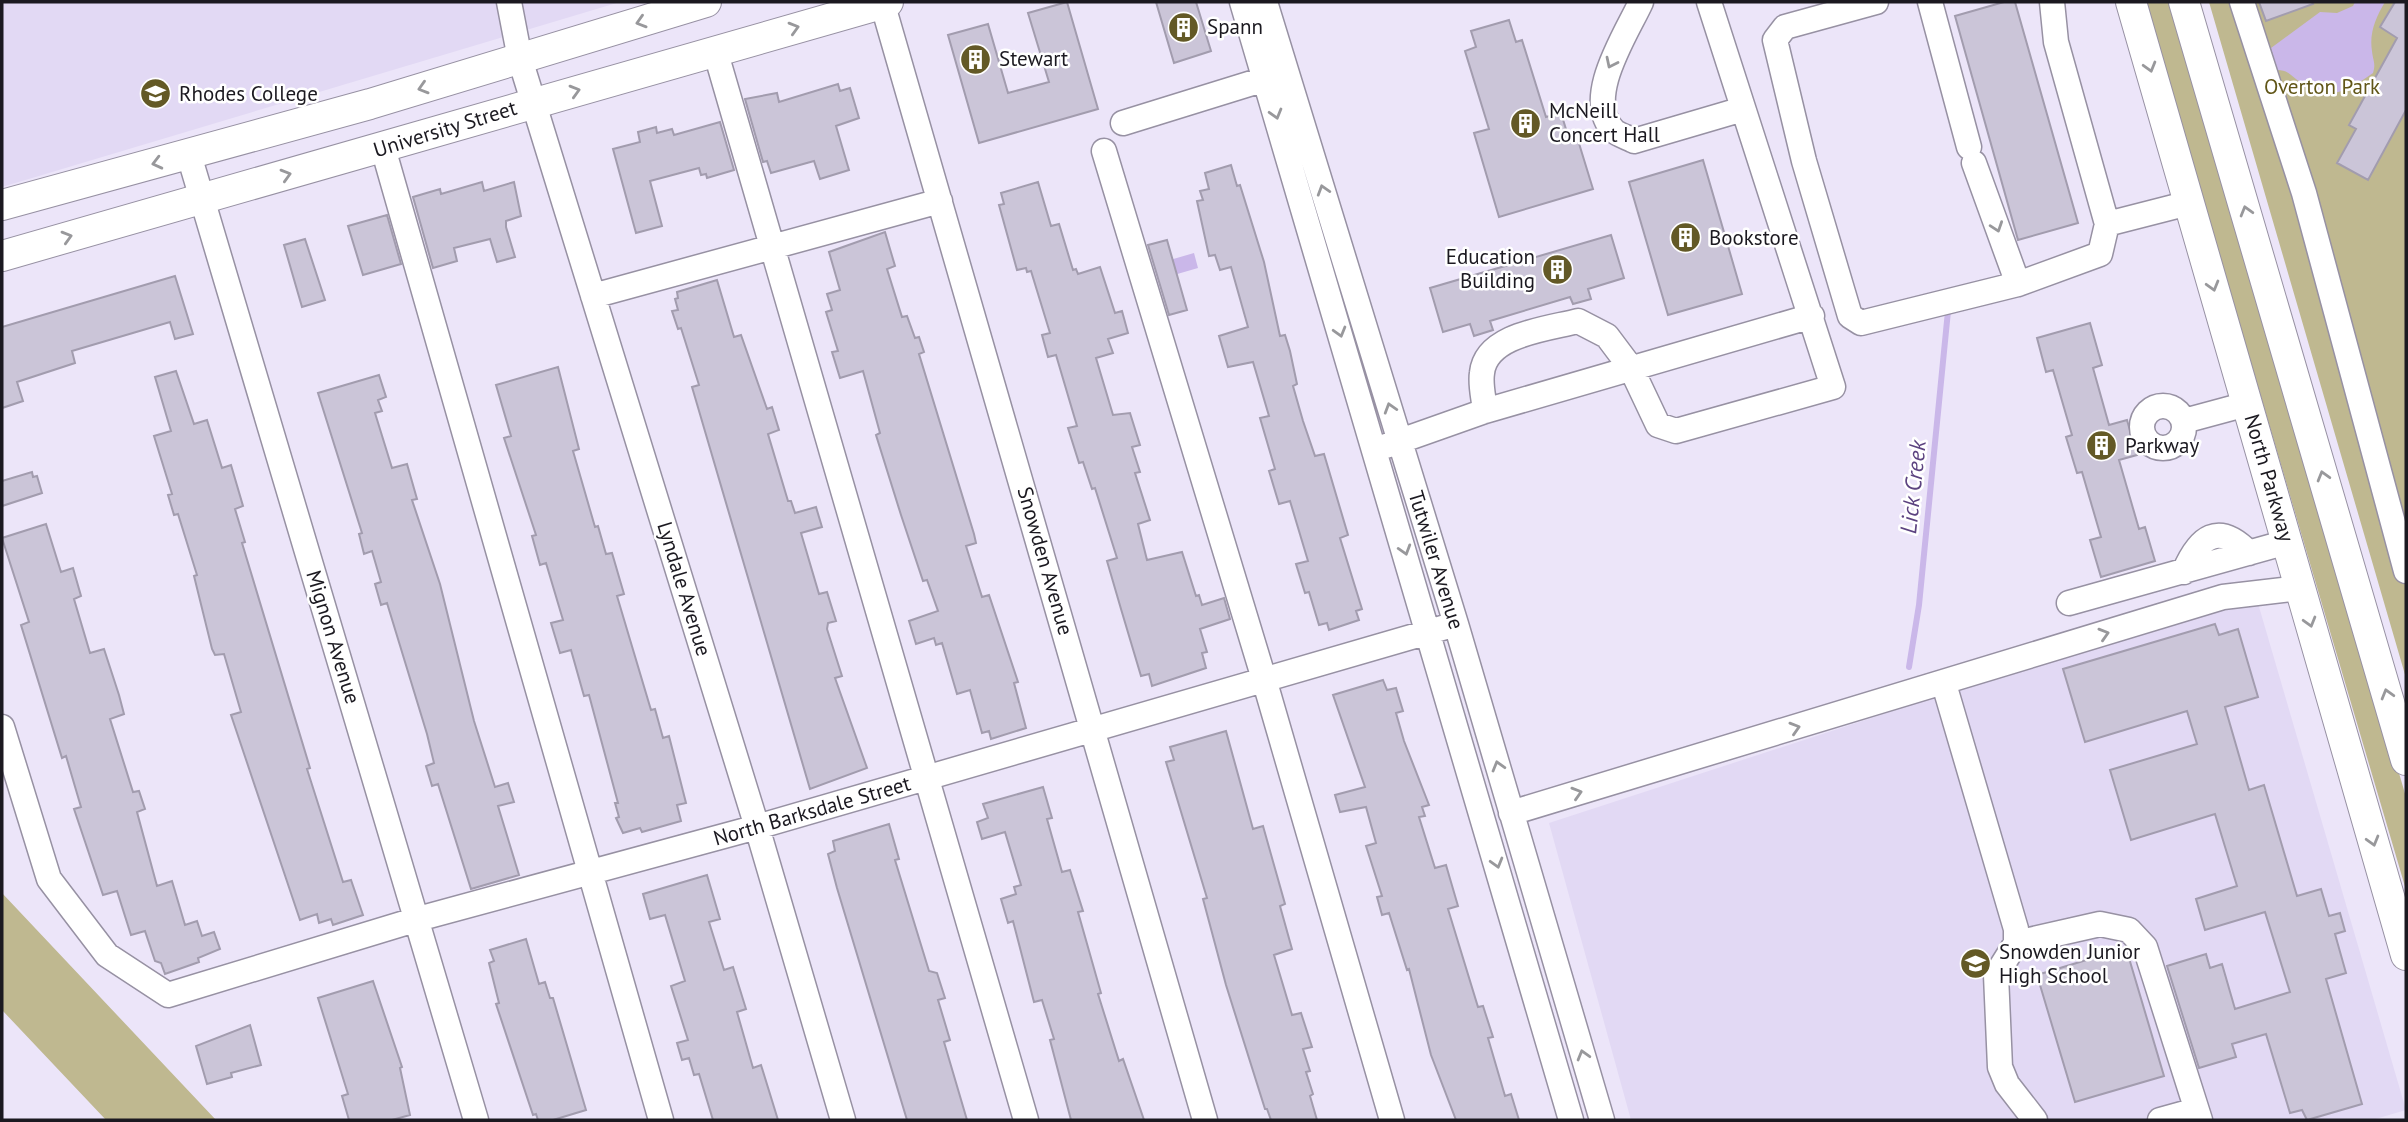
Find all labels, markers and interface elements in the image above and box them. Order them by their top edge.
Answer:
building icon: Spann [1167,10,1201,44]
one-way arrow [635,13,647,28]
place label: Spann [1207,13,1263,40]
one-way arrow [788,22,800,36]
building icon: Stewart [959,42,993,76]
place label: Stewart [999,45,1068,72]
one-way arrow [1605,56,1619,68]
one-way arrow [2142,61,2156,73]
park label: Overton Park [2264,73,2380,100]
school or university icon: Rhodes College [139,77,173,111]
place label: Rhodes College [179,80,318,107]
one-way arrow [417,80,429,95]
one-way arrow [569,84,581,99]
street label: University Street [370,94,520,163]
place label: McNeill Concert Hall [1549,97,1660,148]
building icon: McNeill Concert Hall [1509,106,1543,140]
one-way arrow [1267,108,1282,120]
one-way arrow [151,155,163,169]
one-way arrow [280,169,292,184]
one-way arrow [1317,184,1331,197]
one-way arrow [2239,205,2254,217]
building icon: Bookstore [1669,221,1703,255]
one-way arrow [1989,221,2003,233]
place label: Bookstore [1709,224,1799,251]
one-way arrow [61,230,73,245]
place label: Education Building [1446,243,1535,294]
building icon: Education Building [1541,252,1575,286]
one-way arrow [2205,280,2220,292]
one-way arrow [1332,326,1347,338]
one-way arrow [1383,402,1398,414]
street label: North Parkway [2238,411,2301,545]
building icon: Parkway [2085,429,2119,463]
place label: Parkway [2125,432,2199,459]
water label: Lick Creek [1893,437,1932,535]
one-way arrow [2317,470,2332,482]
street label: Snowden Avenue [1011,484,1080,638]
street label: Tutwiler Avenue [1403,487,1470,632]
street label: Lyndale Avenue [651,518,718,659]
one-way arrow [1397,544,1412,556]
street label: Mignon Avenue [300,567,367,707]
one-way arrow [2302,616,2317,628]
one-way arrow [2097,628,2110,642]
one-way arrow [2381,689,2396,701]
one-way arrow [1789,722,1801,737]
one-way arrow [1491,760,1506,772]
street label: North Barksdale Street [710,769,914,852]
one-way arrow [1570,787,1582,802]
one-way arrow [2365,835,2380,847]
one-way arrow [1488,856,1503,868]
place label: Snowden Junior High School [1999,938,2140,989]
school or university icon: Snowden Junior High School [1959,947,1993,981]
one-way arrow [1576,1049,1591,1061]

